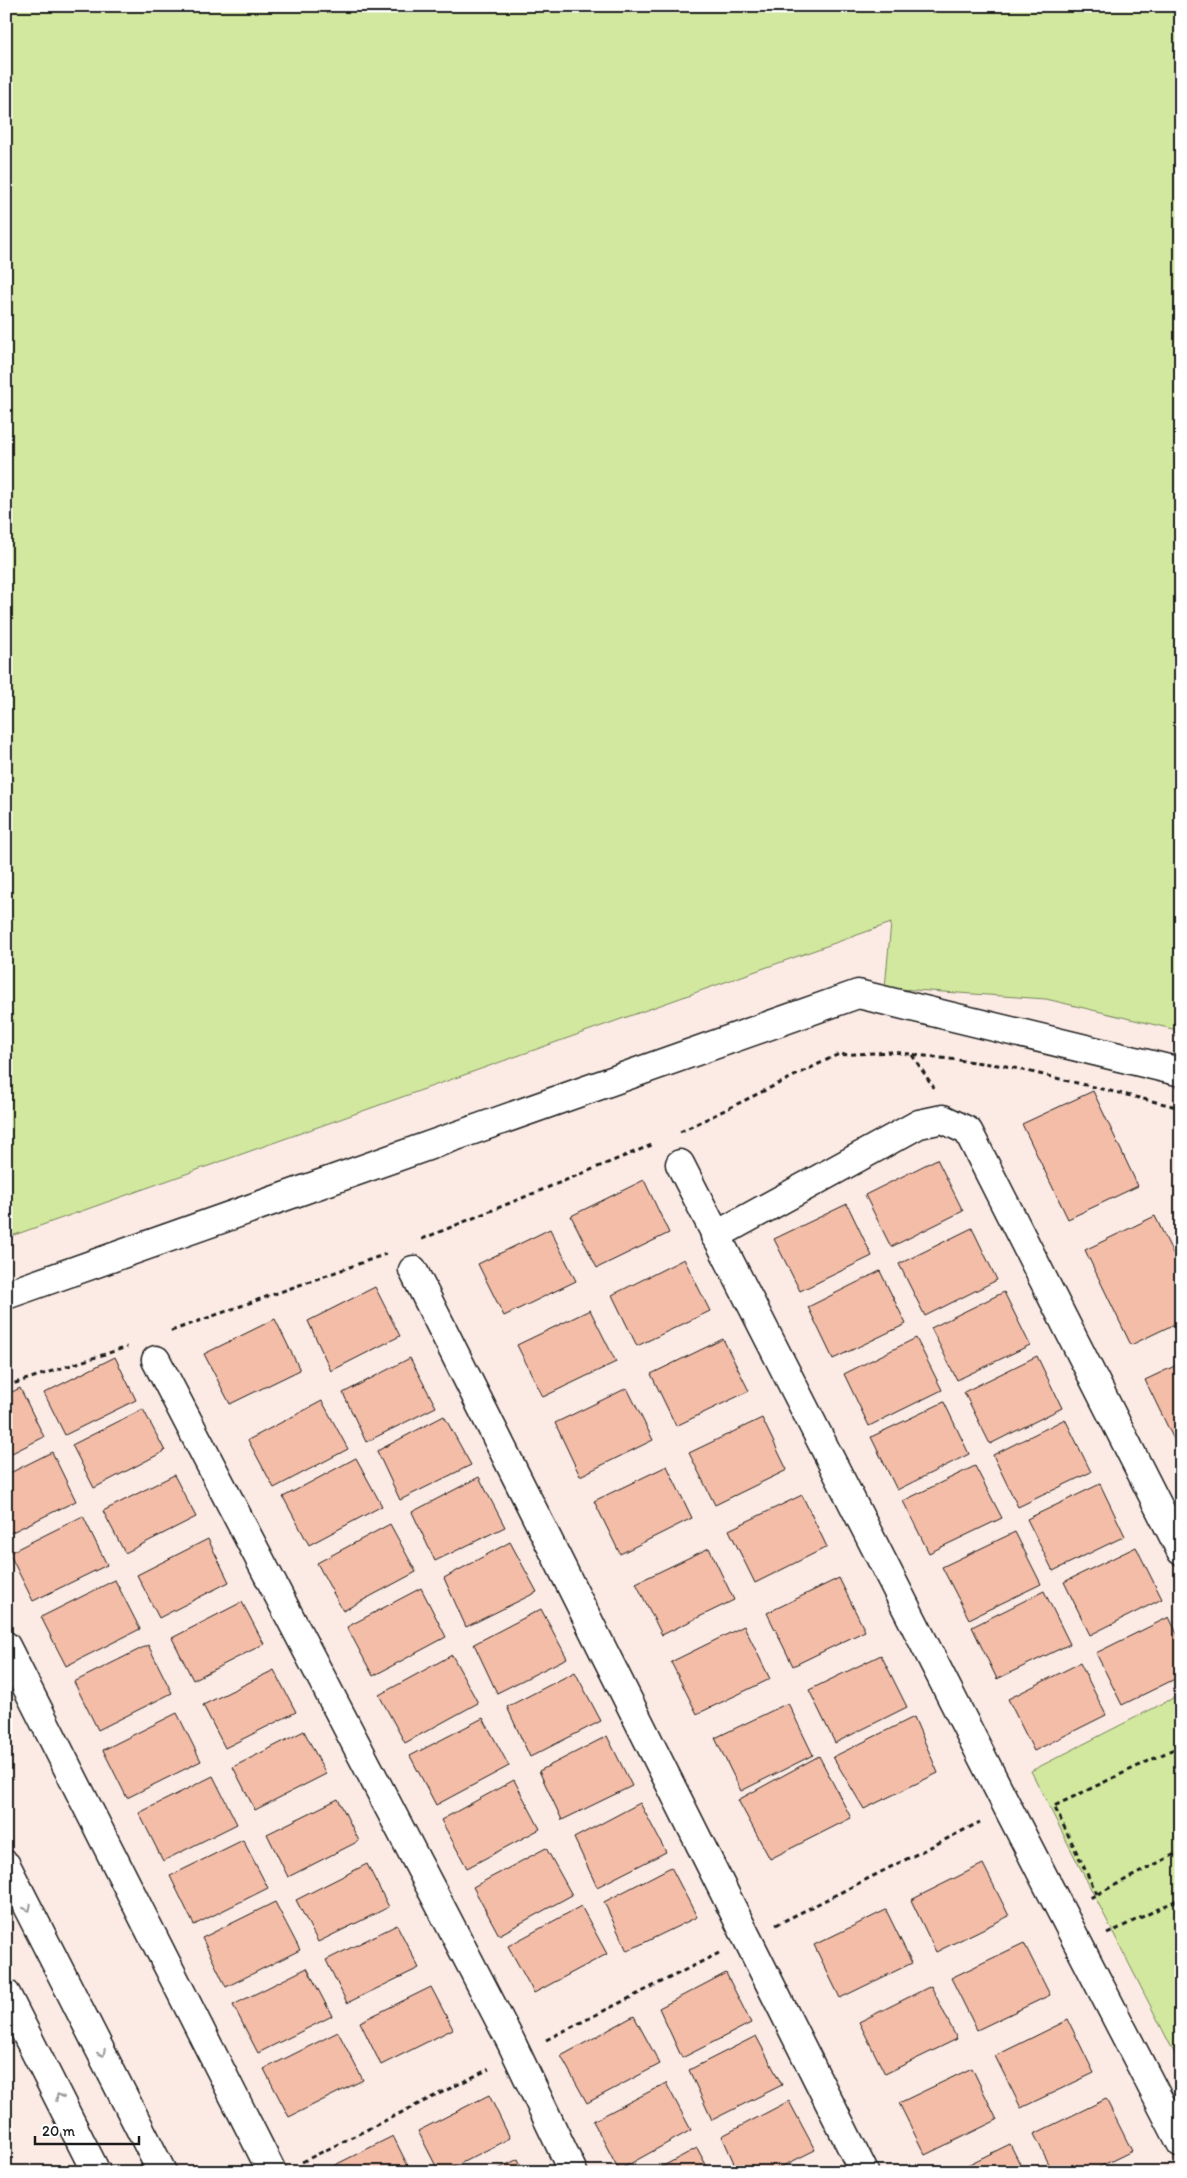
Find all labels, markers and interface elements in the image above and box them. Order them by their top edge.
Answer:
one-way arrow [22,1903,32,1912]
one-way arrow [96,2048,106,2057]
one-way arrow [55,2093,65,2102]
scale bar [35,2113,139,2145]
text: 20 m [42,2122,76,2140]

